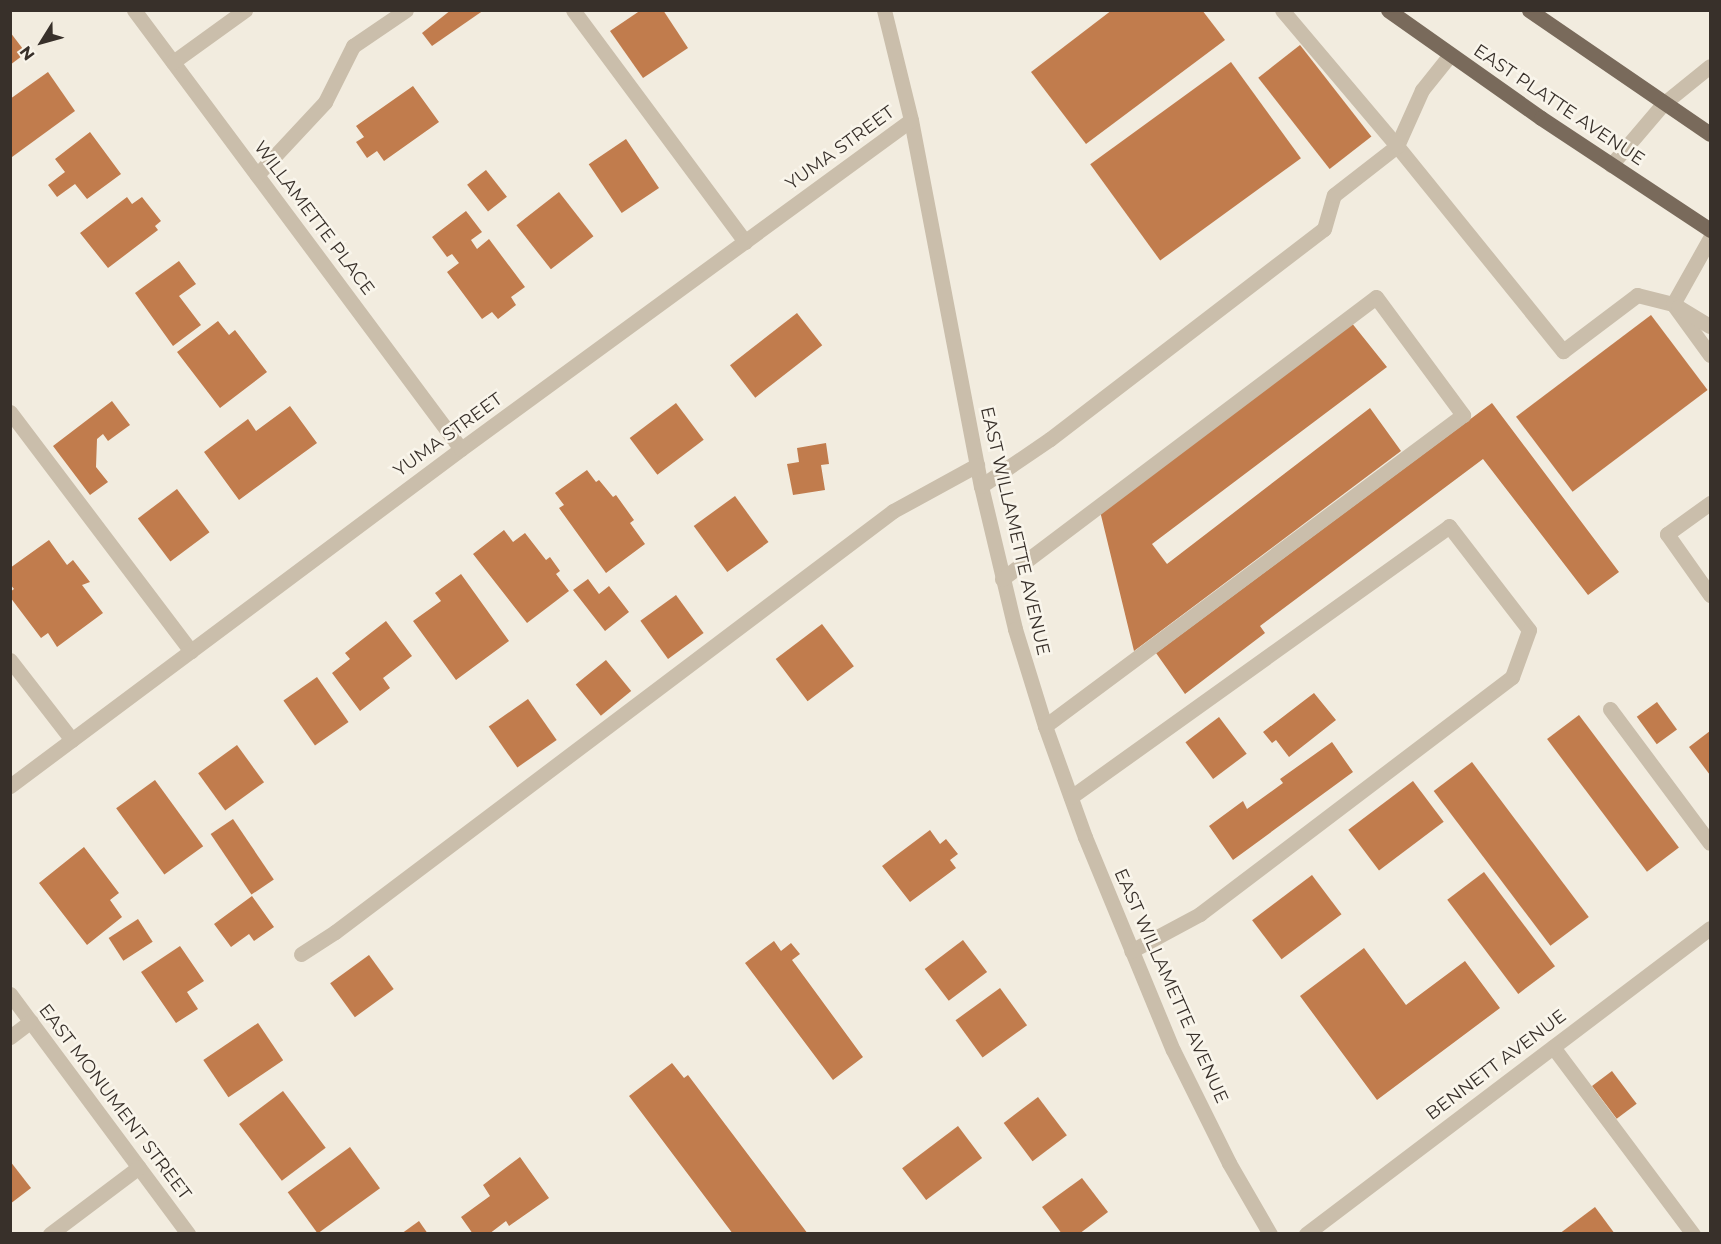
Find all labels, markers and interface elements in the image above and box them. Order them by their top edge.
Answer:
north arrow [12,12,72,72]
street label: EAST PLATTE AVENUE [1469,40,1649,170]
text: N [16,42,39,64]
street label: YUMA STREET [781,101,899,195]
street label: WILLAMETTE PLACE [249,137,379,299]
street label: YUMA STREET [389,388,507,482]
street label: EAST WILLAMETTE AVENUE [976,405,1054,657]
street label: EAST WILLAMETTE AVENUE [1109,865,1233,1107]
street label: EAST MONUMENT STREET [34,1000,196,1204]
street label: BENNETT AVENUE [1422,1005,1570,1125]

